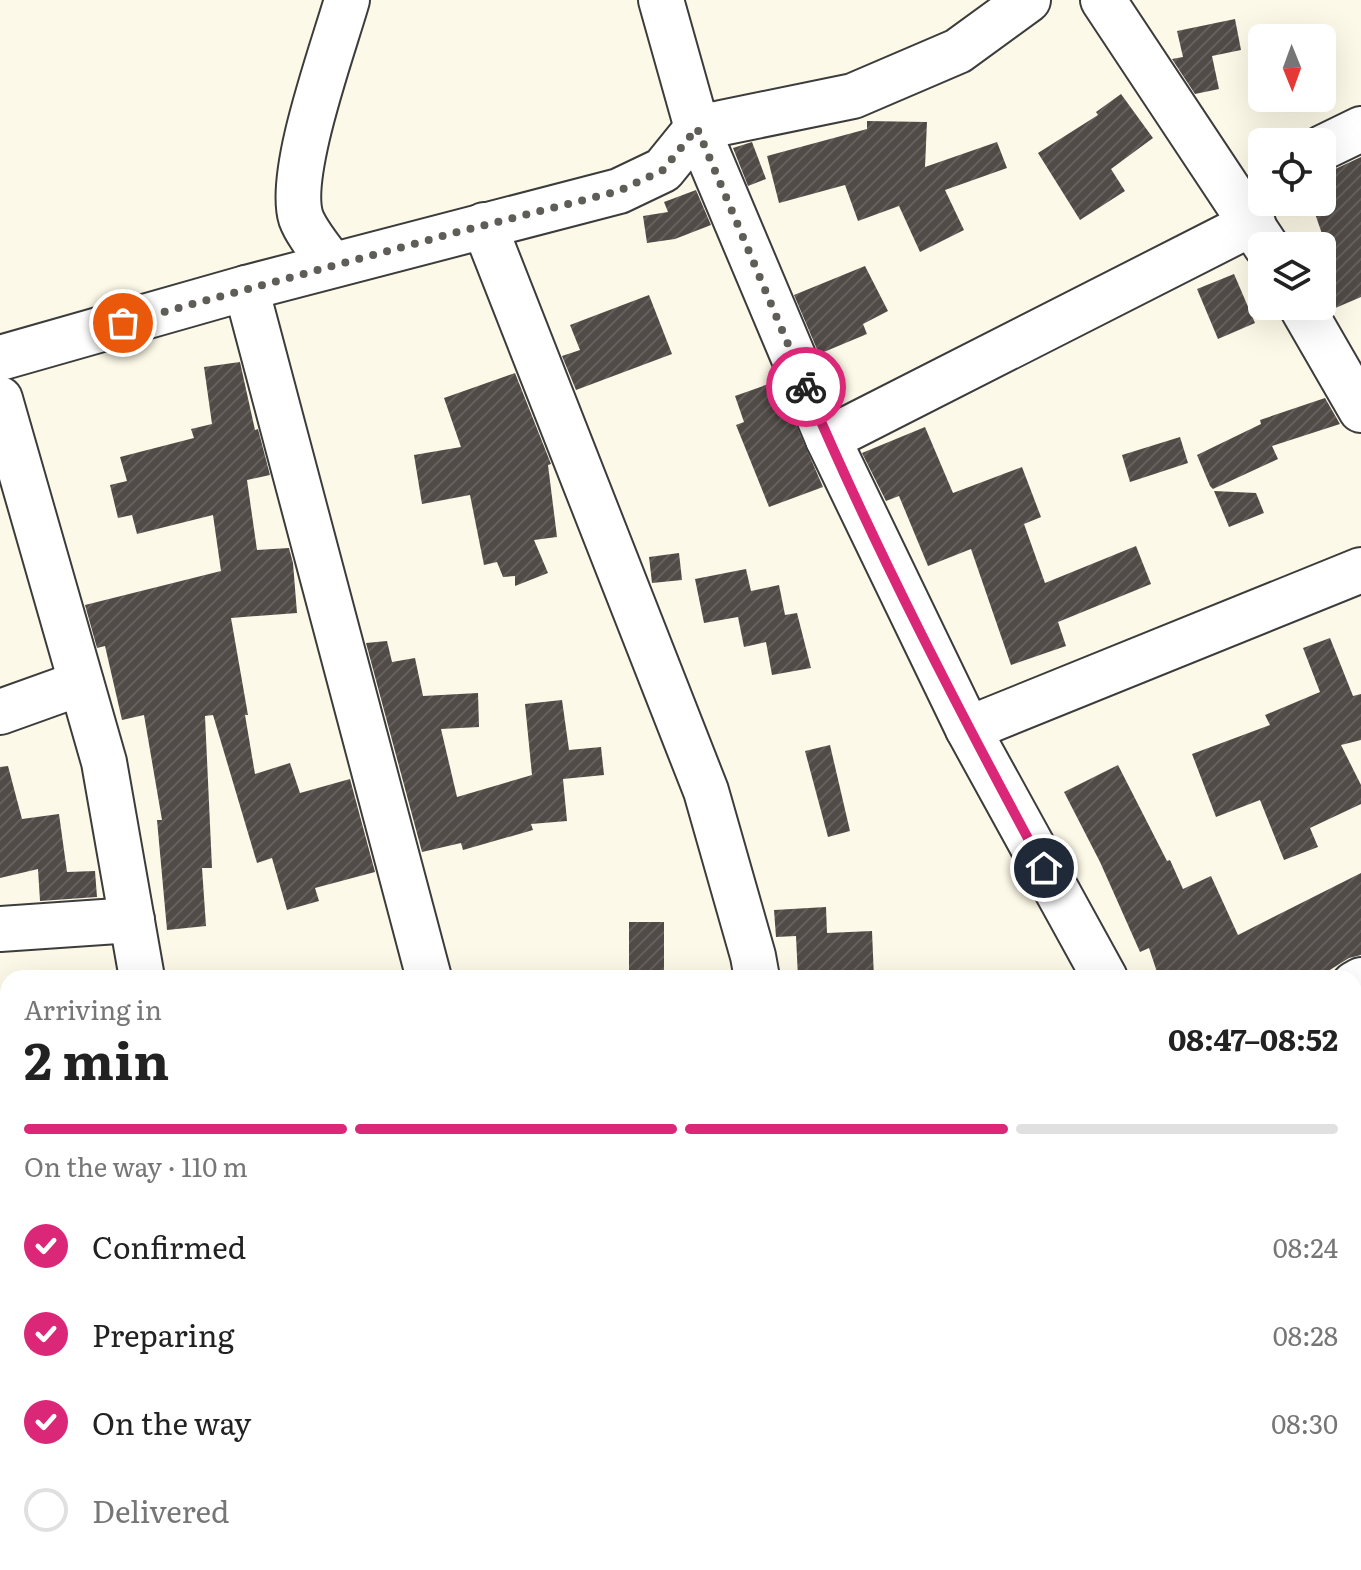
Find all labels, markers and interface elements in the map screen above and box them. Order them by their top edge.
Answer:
north arrow [1248,24,1336,112]
map controls [1248,24,1336,320]
button: locate [1248,128,1336,216]
button: layers [1248,232,1336,320]
pin [89,289,157,357]
icon: bag [101,301,145,345]
courier [766,347,846,427]
icon: bike [784,365,828,409]
pin [1010,834,1078,902]
icon: home [1022,846,1066,890]
text: Arriving in [24,989,162,1028]
text: 08:47–08:52 [1168,1016,1338,1060]
text: 2 min [24,1019,169,1096]
text: On the way · 110 m [24,1146,248,1185]
icon: check [24,1224,68,1268]
text: Confirmed [92,1224,246,1268]
text: 08:24 [1273,1227,1338,1266]
icon: check [24,1312,68,1356]
text: Preparing [92,1312,234,1356]
text: 08:28 [1273,1315,1338,1354]
icon: check [24,1400,68,1444]
text: On the way [92,1400,251,1444]
text: 08:30 [1271,1403,1338,1442]
text: Delivered [92,1488,229,1532]

